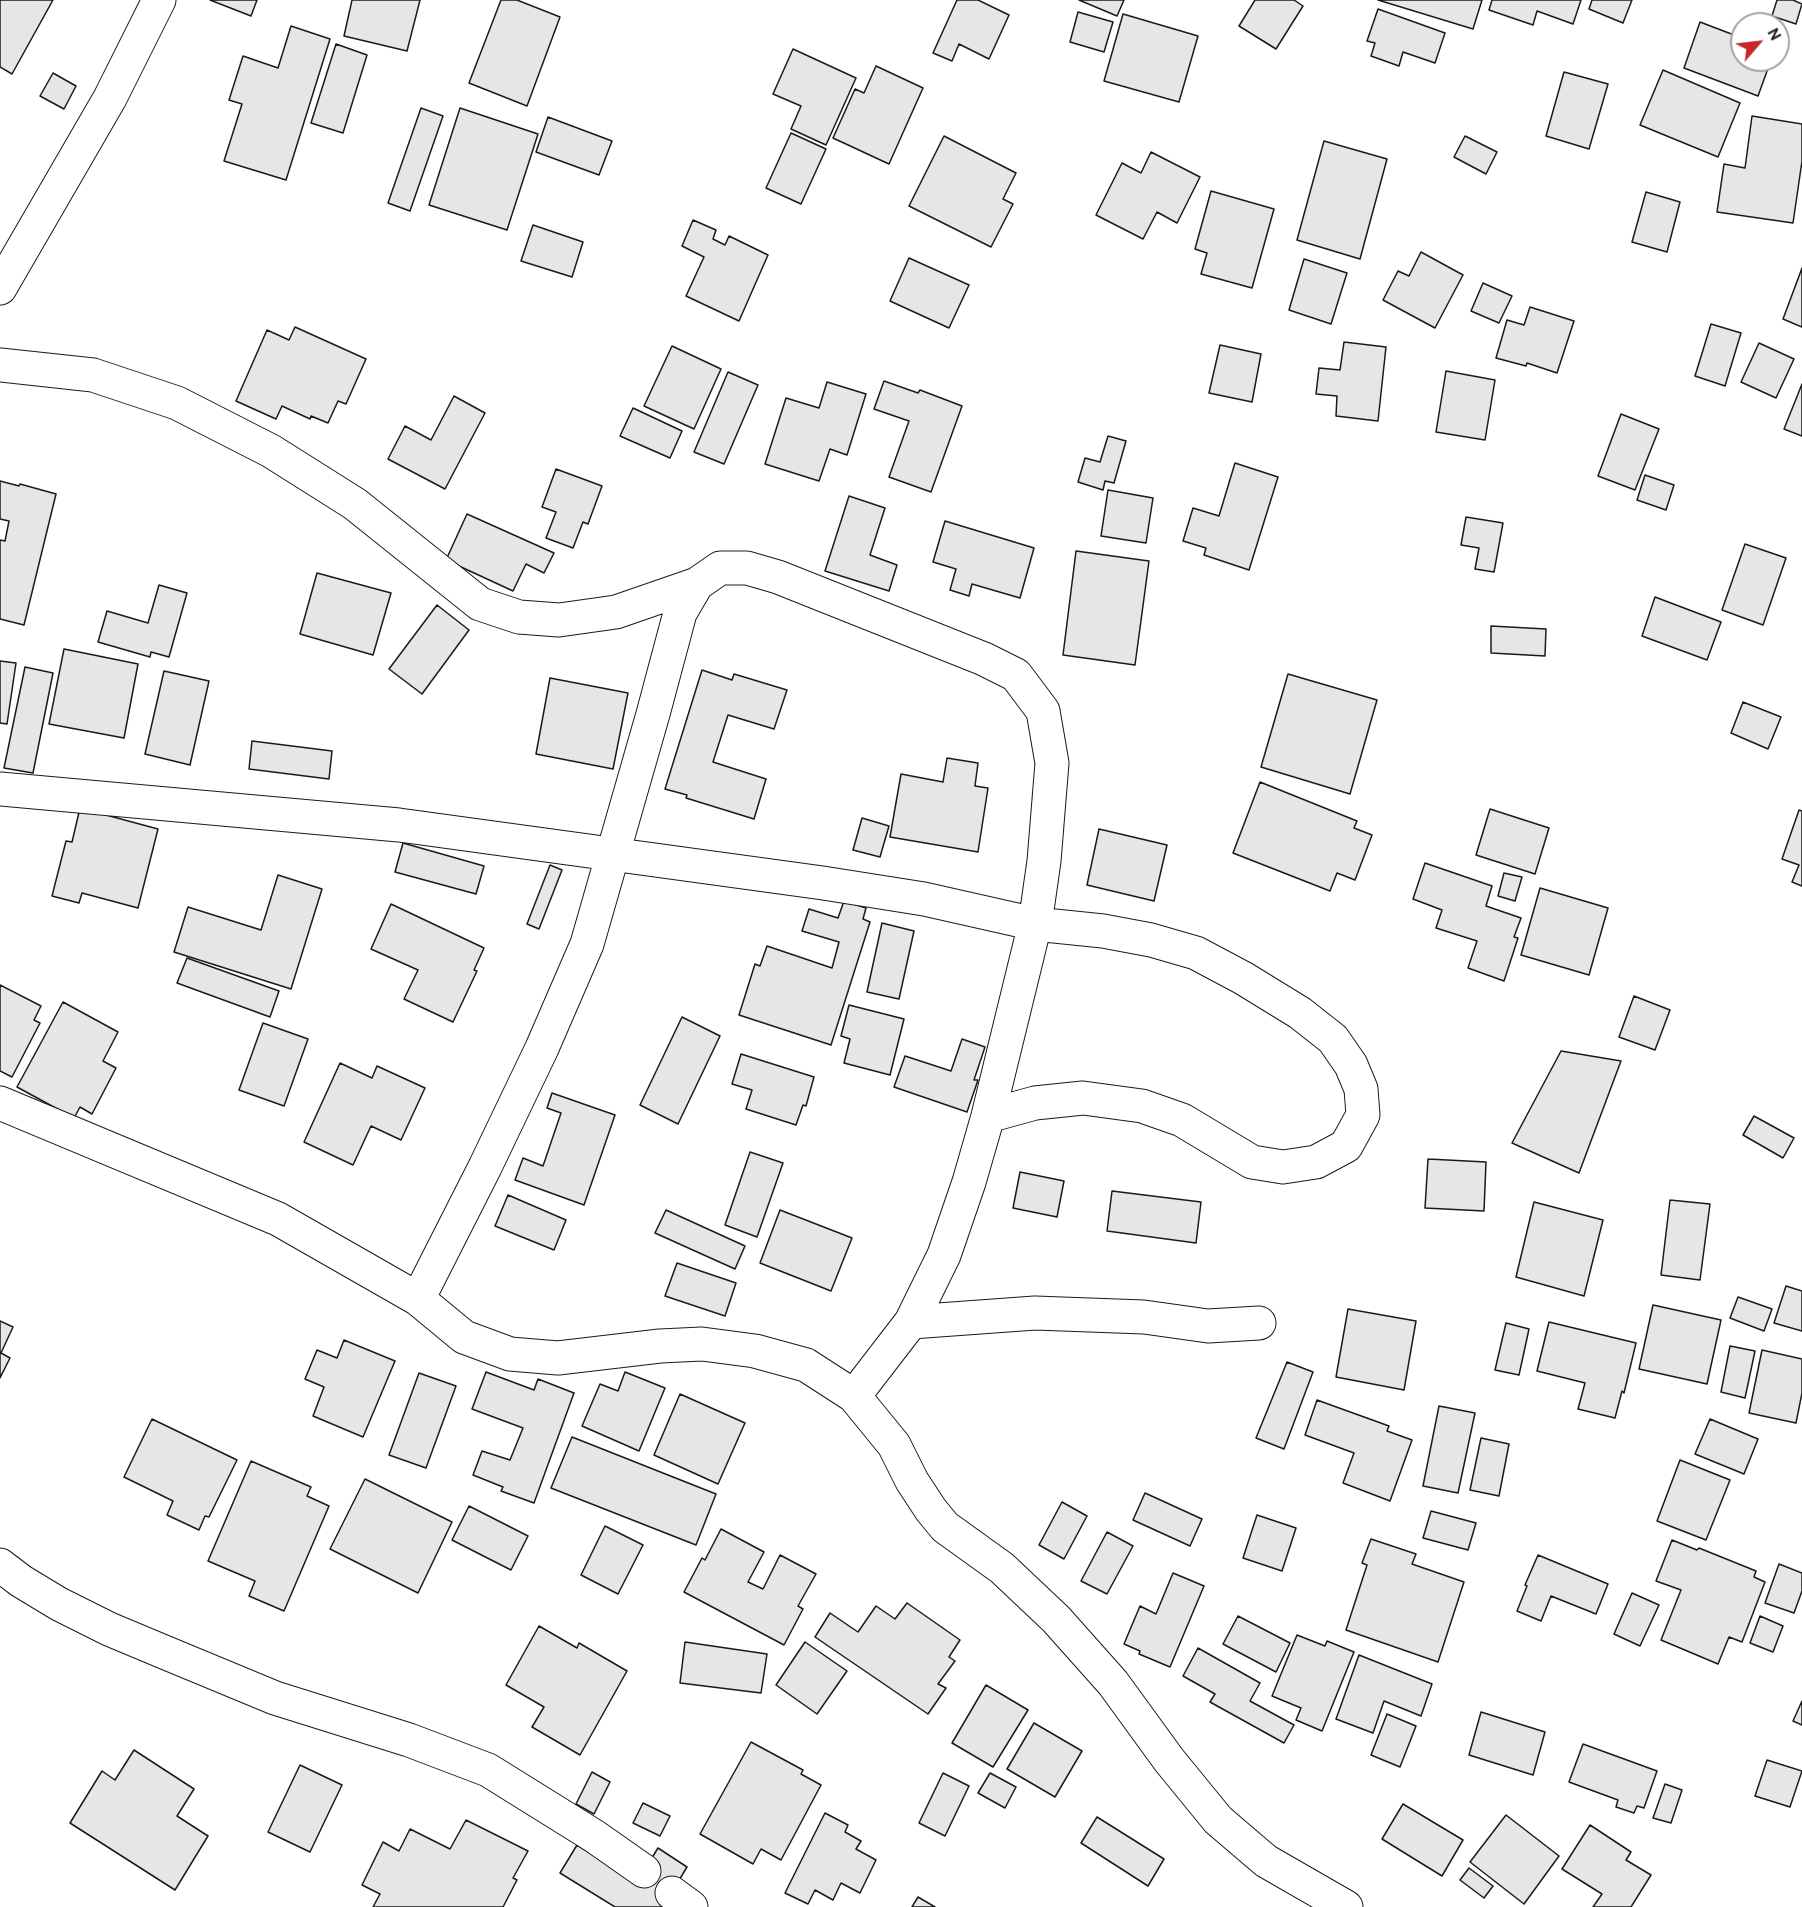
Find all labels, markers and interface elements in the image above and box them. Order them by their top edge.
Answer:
north arrow [1730,12,1790,72]
text: N [1764,25,1786,44]

